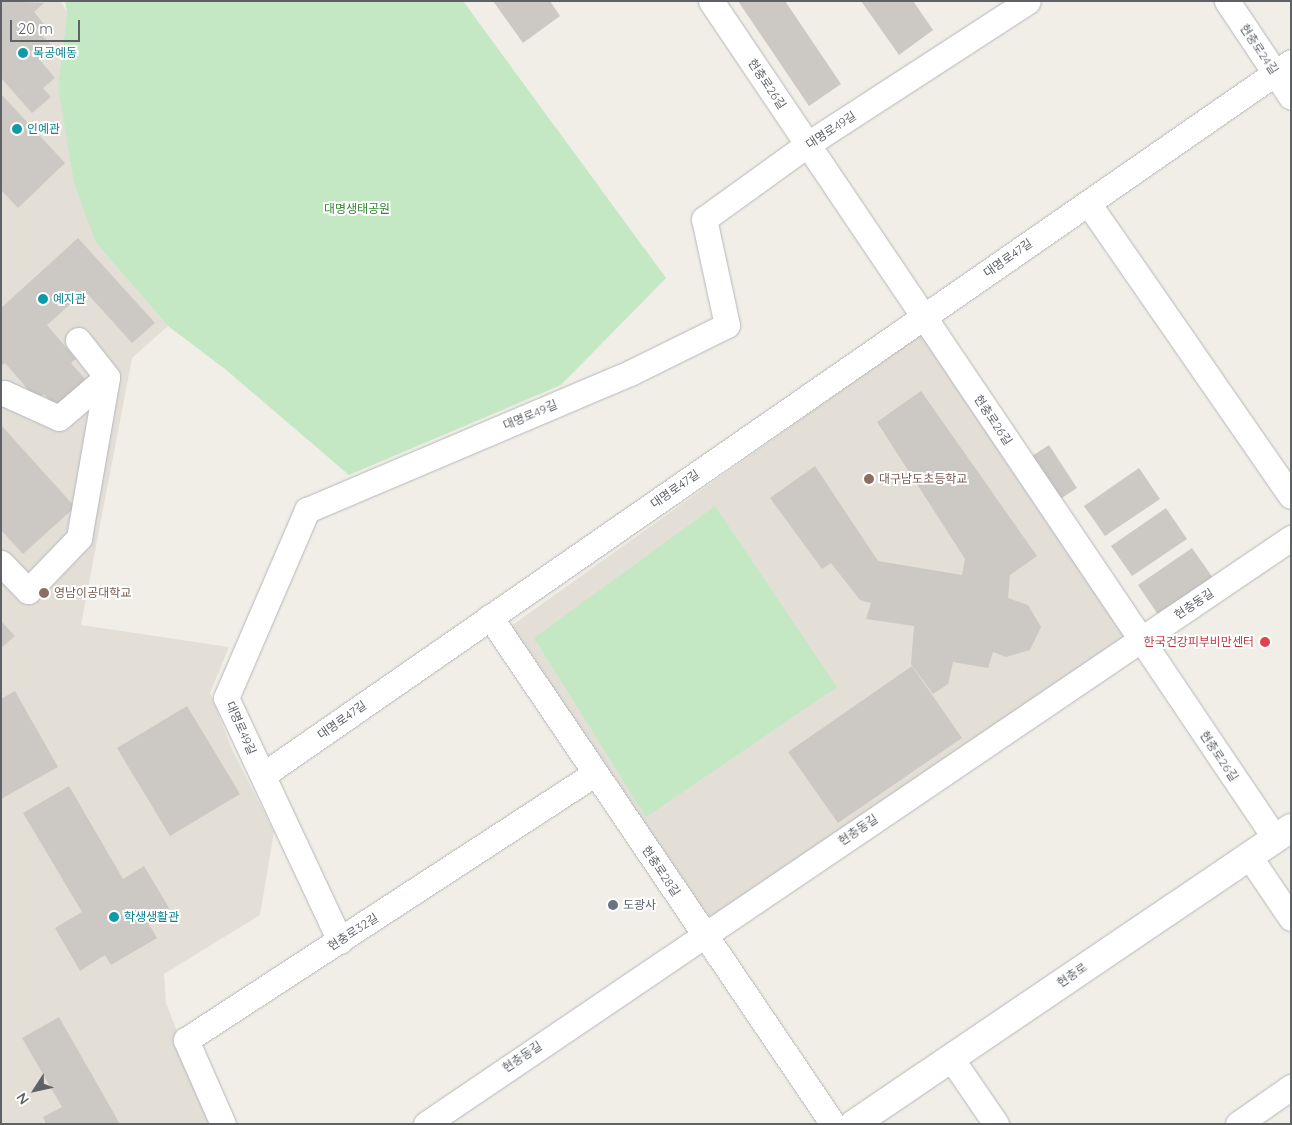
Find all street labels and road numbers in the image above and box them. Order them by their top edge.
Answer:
street label: 현충로24길 [1237,21,1281,77]
street label: 현충로26길 [745,56,789,112]
street label: 대명로49길 [803,108,859,152]
street label: 대명로47길 [981,236,1035,280]
street label: 현충로26길 [971,392,1015,448]
street label: 대명로49길 [501,397,559,433]
street label: 대명로47길 [648,467,702,511]
street label: 현충동길 [1172,586,1216,622]
street label: 대명로47길 [315,698,369,742]
street label: 대명로49길 [223,699,259,757]
street label: 현충로26길 [1197,728,1241,784]
street label: 현충동길 [836,812,880,848]
street label: 현충로28길 [639,843,683,899]
street label: 현충로32길 [325,910,381,954]
street label: 현충로 [1054,960,1090,990]
street label: 현충동길 [500,1039,544,1075]

